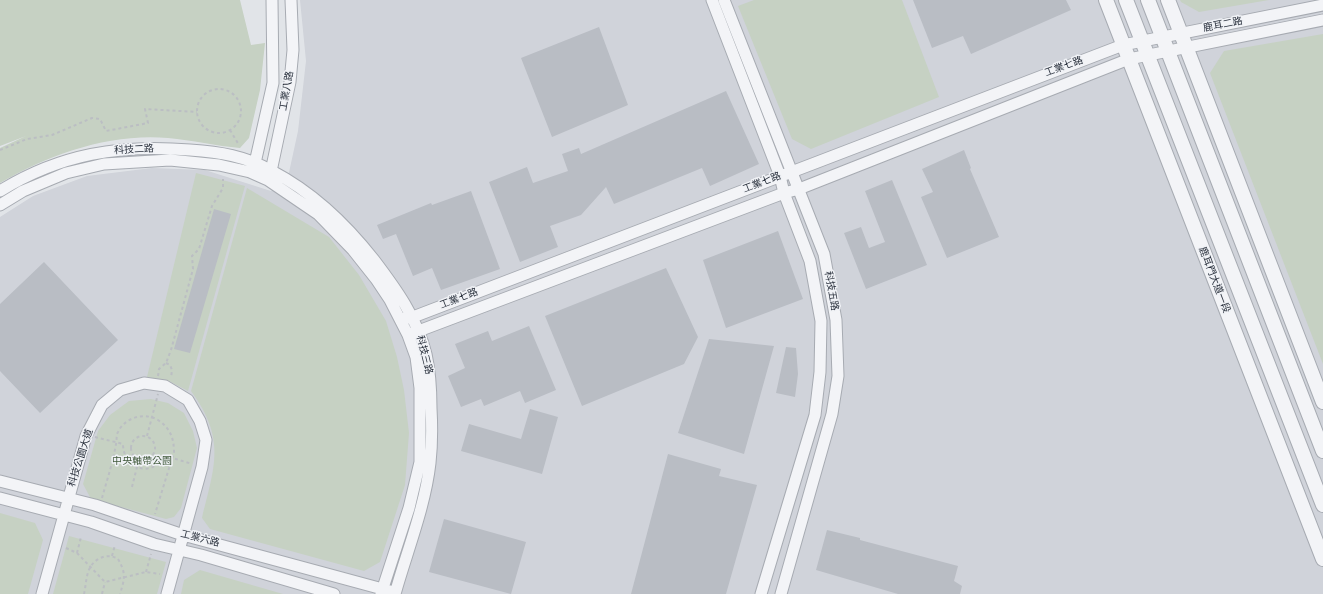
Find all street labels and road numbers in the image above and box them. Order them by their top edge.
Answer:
street label: 鹿耳二路 [1202,15,1244,35]
street label: 工業七路 [1043,55,1085,79]
street label: 工業八路 [278,70,296,112]
street label: 科技二路 [114,143,154,157]
street label: 工業七路 [741,170,783,196]
street label: 鹿耳門大道一段 [1196,245,1232,315]
street label: 科技五路 [822,270,840,312]
street label: 工業七路 [438,286,480,312]
street label: 科技三路 [413,334,435,376]
street label: 科技公園大道 [66,428,96,488]
street label: 工業六路 [179,528,221,550]

